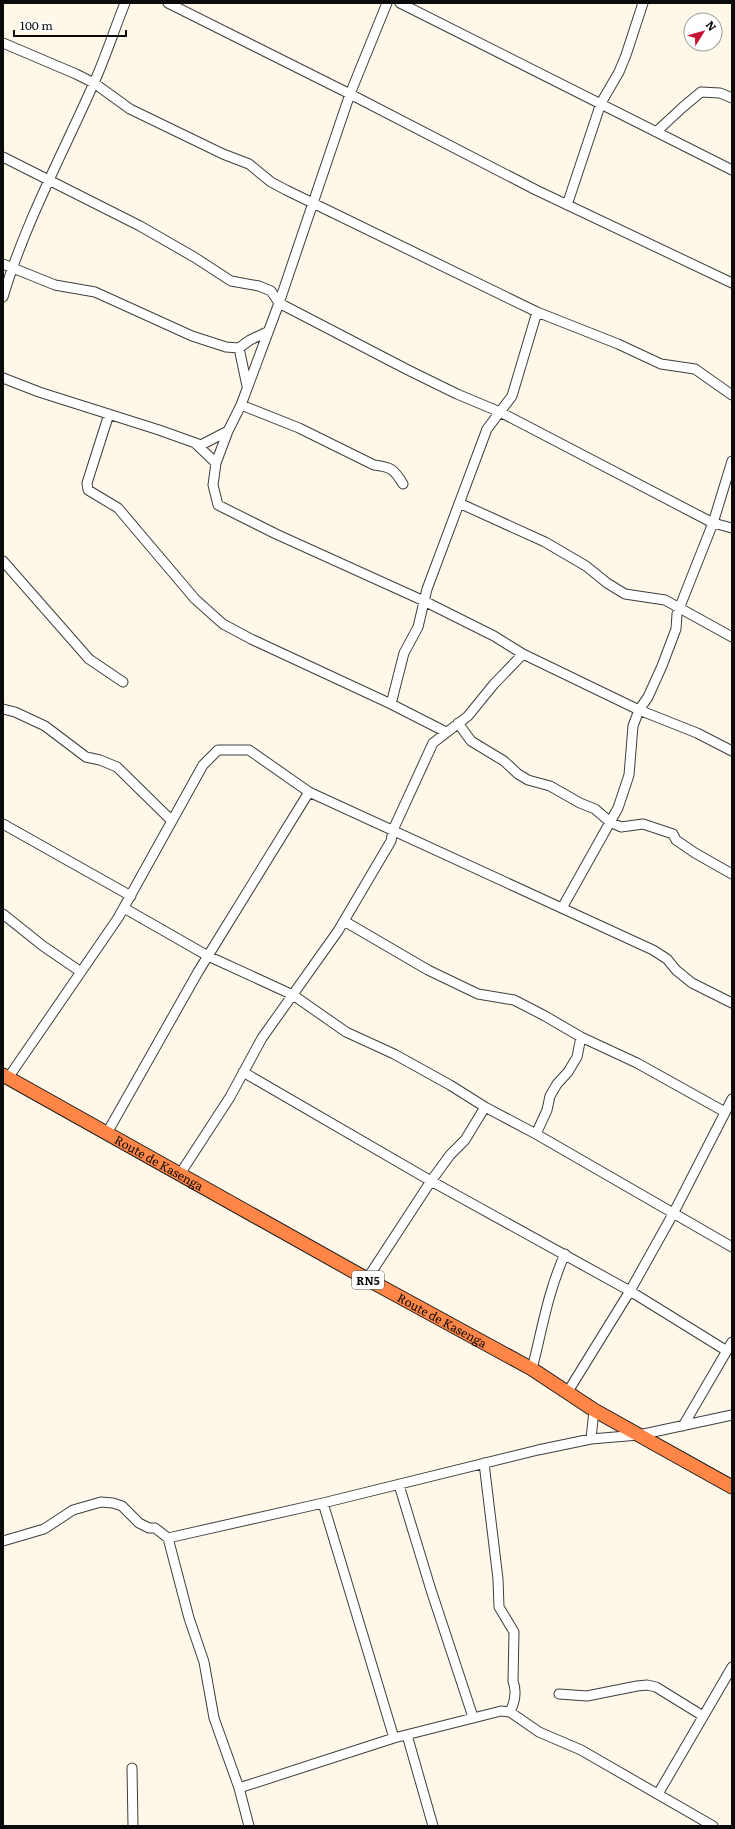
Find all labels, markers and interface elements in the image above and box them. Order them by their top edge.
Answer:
scale bar [14,12,126,38]
north arrow [683,12,723,52]
text: 100 m [20,16,53,34]
text: N [703,17,721,34]
street label: Route de Kasenga [111,1130,207,1195]
road number: RN5 [352,1271,384,1289]
street label: Route de Kasenga [394,1288,491,1352]

